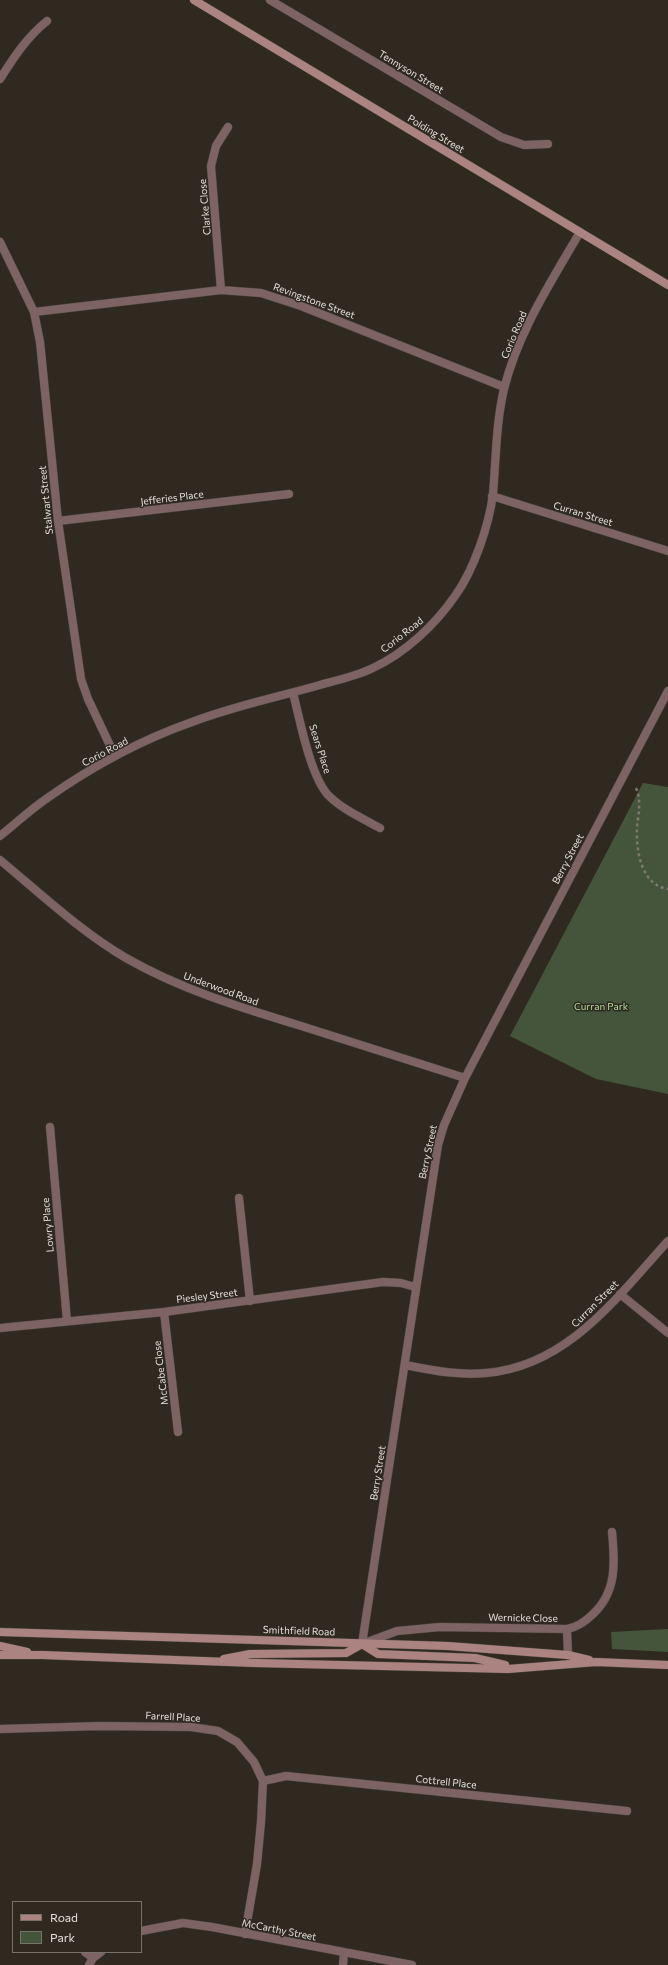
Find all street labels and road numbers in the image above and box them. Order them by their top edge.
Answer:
street label: Tennyson Street [376,48,446,96]
street label: Polding Street [405,112,467,156]
street label: Clarke Close [197,179,213,235]
street label: Revingstone Street [272,281,356,321]
street label: Corio Road [499,309,529,361]
street label: Stalwart Street [36,465,56,535]
street label: Jefferies Place [140,488,204,508]
street label: Curran Street [552,499,614,529]
street label: Corio Road [378,615,426,655]
street label: Sears Place [306,723,334,775]
street label: Corio Road [80,735,130,769]
street label: Berry Street [550,832,586,886]
street label: Underwood Road [182,970,260,1008]
street label: Berry Street [416,1124,440,1180]
street label: Lowry Place [40,1197,56,1253]
street label: Curran Street [569,1278,621,1330]
street label: Piesley Street [176,1286,238,1306]
street label: McCabe Close [151,1340,171,1406]
street label: Berry Street [368,1445,388,1501]
street label: Wernicke Close [488,1611,558,1625]
street label: Smithfield Road [263,1624,335,1638]
street label: Farrell Place [145,1710,201,1724]
street label: Cottrell Place [415,1773,477,1791]
street label: McCarthy Street [241,1917,317,1943]

